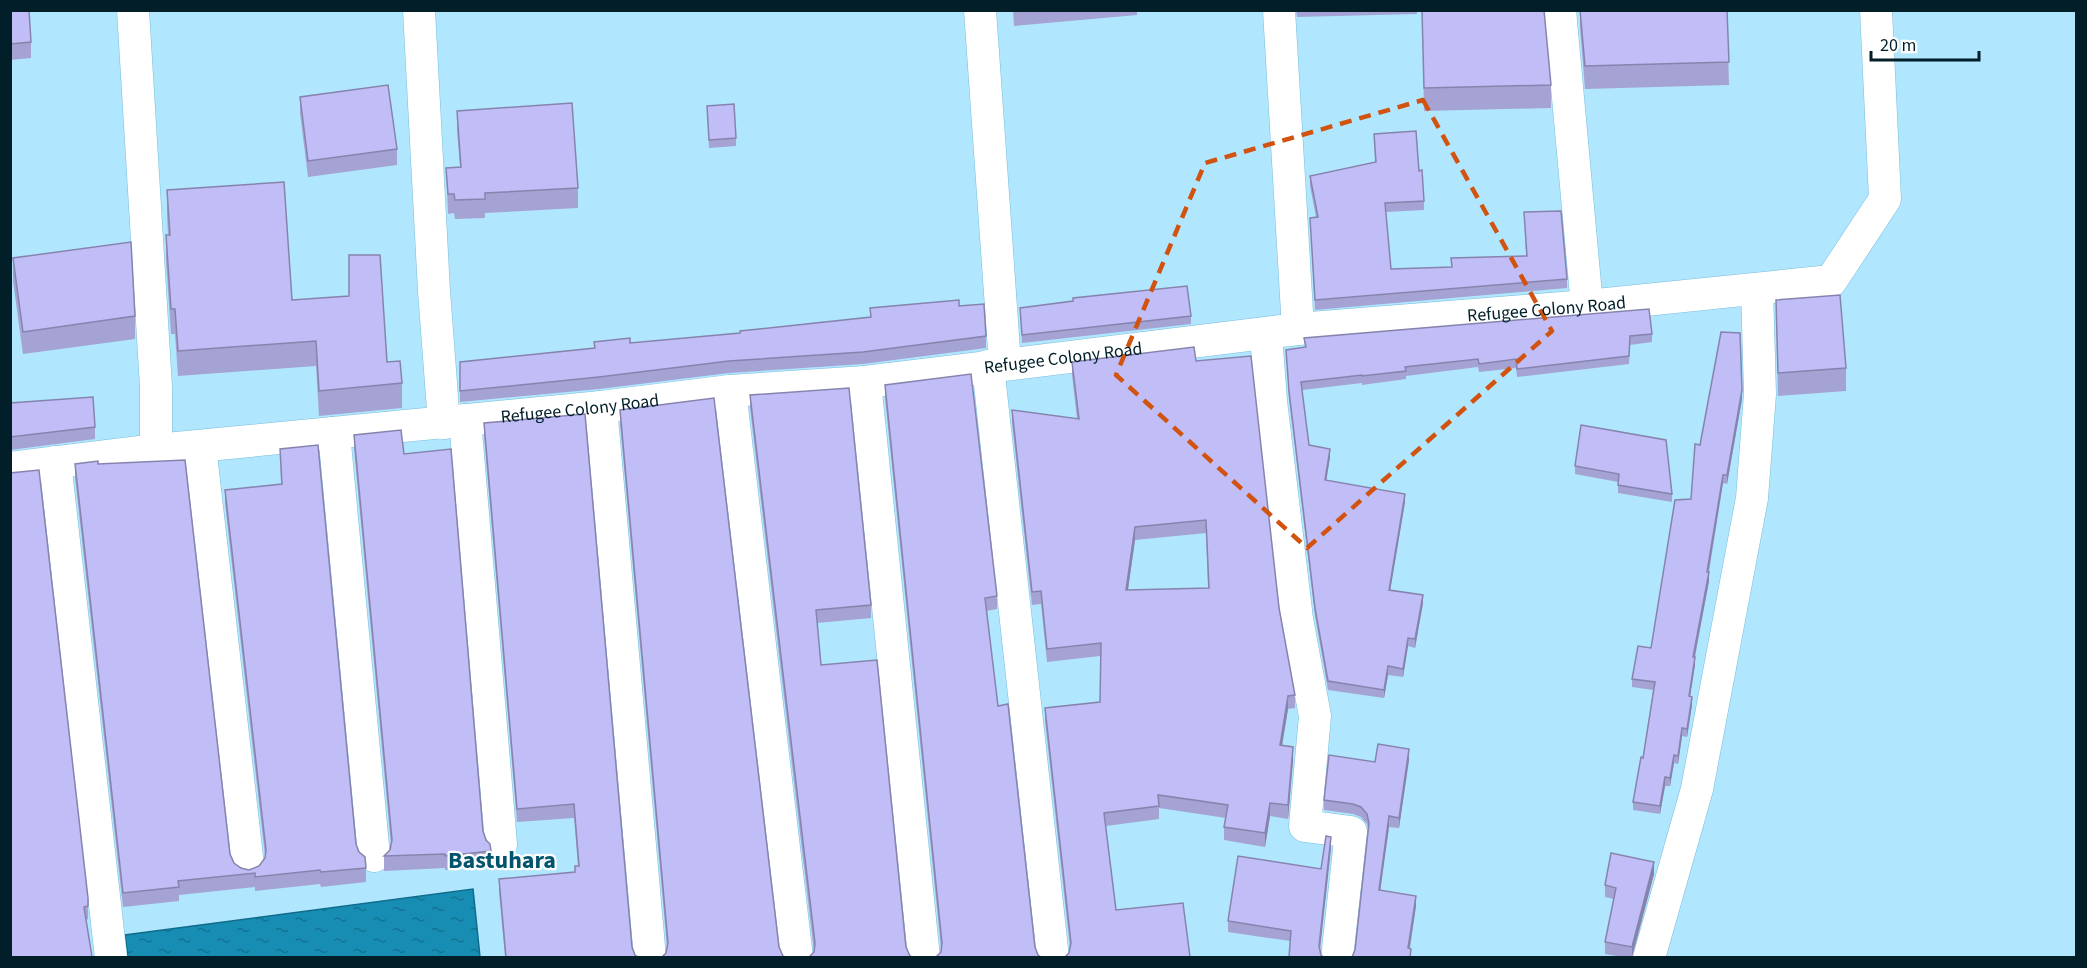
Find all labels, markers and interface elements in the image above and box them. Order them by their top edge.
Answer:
scale bar [1871,24,1979,62]
text: 20 m [1880,33,1916,58]
street label: Refugee Colony Road [1466,290,1627,328]
street label: Refugee Colony Road [982,336,1144,380]
street label: Refugee Colony Road [499,387,661,429]
district label: Bastuhara [448,843,556,878]

